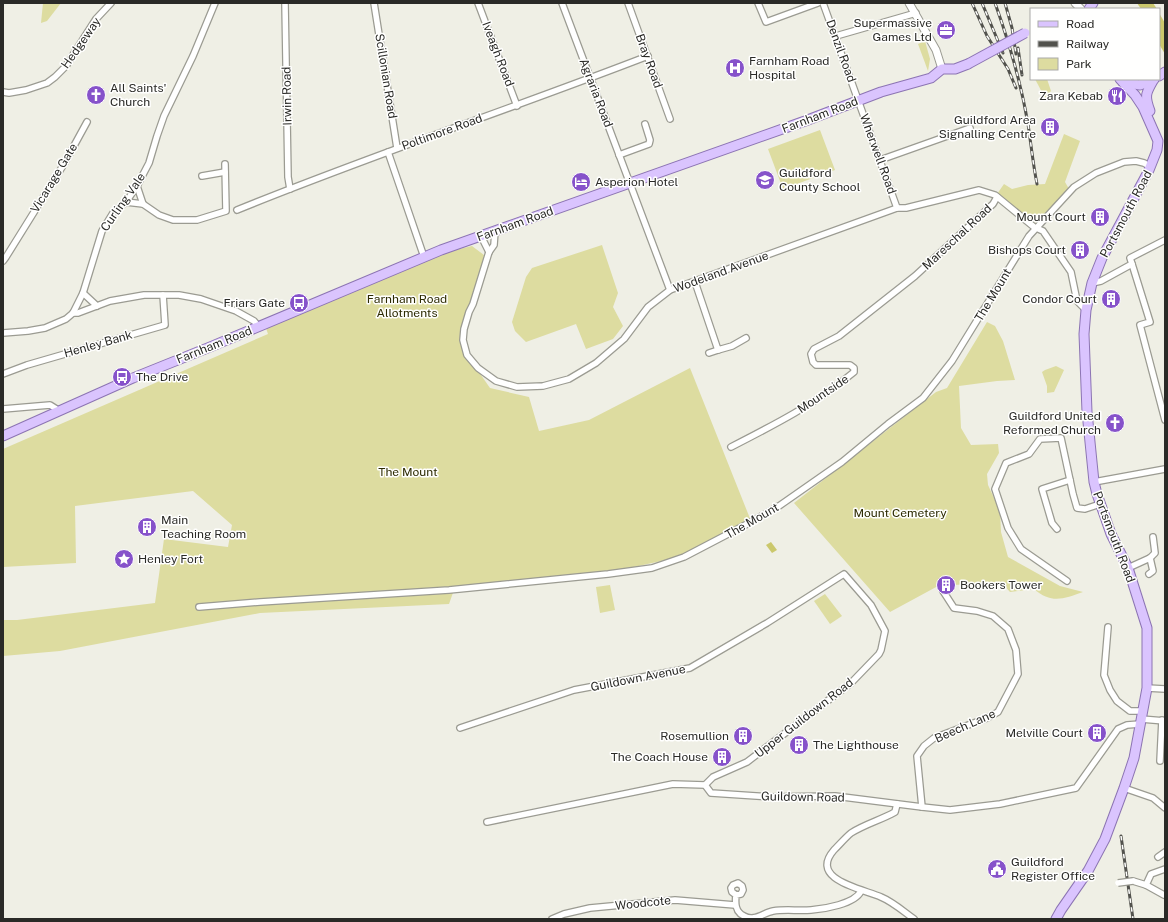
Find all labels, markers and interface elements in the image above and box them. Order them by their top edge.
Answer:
legend [1030,8,1160,80]
street label: Hedgeway [58,14,104,71]
place label: Supermassive Games Ltd [854,16,932,44]
text: Road [1066,17,1094,31]
street label: Denzil Road [823,18,859,84]
office icon: Supermassive Games Ltd [935,19,957,41]
street label: Iveagh Road [479,20,517,88]
street label: Scillonian Road [372,32,400,120]
street label: Bray Road [633,32,665,90]
text: Railway [1066,37,1110,51]
place label: Farnham Road Hospital [749,54,830,82]
street label: Agraria Road [576,57,616,129]
hospital icon: Farnham Road Hospital [724,57,746,79]
text: Park [1066,57,1092,71]
street label: Irwin Road [279,66,295,126]
place label: All Saints' Church [110,81,167,109]
church icon: All Saints' Church [85,84,107,106]
restaurant icon: Zara Kebab [1106,85,1128,107]
place label: Zara Kebab [1039,89,1103,103]
street label: Farnham Road [780,94,860,136]
street label: Poltimore Road [400,111,484,153]
street label: Wherwell Road [857,112,899,196]
place label: Guildford Area Signalling Centre [939,113,1036,141]
building icon: Guildford Area Signalling Centre [1039,116,1061,138]
street label: Vicarage Gate [28,141,80,215]
place label: Guildford County School [779,166,861,194]
street label: Portsmouth Road [1097,168,1155,260]
school or university icon: Guildford County School [754,169,776,191]
street label: Curling Vale [98,170,148,234]
hotel icon: Asperion Hotel [570,171,592,193]
place label: Asperion Hotel [595,175,679,189]
street label: Mareschal Road [919,201,995,273]
street label: Farnham Road [475,204,555,244]
building icon: Mount Court [1089,206,1111,228]
place label: Mount Court [1016,210,1086,224]
building icon: Bishops Court [1069,239,1091,261]
place label: Bishops Court [988,243,1066,257]
street label: Wodeland Avenue [672,248,771,296]
street label: The Mount [972,266,1014,324]
building icon: Condor Court [1100,288,1122,310]
bus stop icon: Friars Gate [288,292,310,314]
park label: Farnham Road Allotments [367,292,447,320]
place label: Condor Court [1022,292,1097,306]
place label: Friars Gate [223,296,285,310]
street label: Farnham Road [174,323,254,367]
street label: Henley Bank [62,327,134,360]
bus stop icon: The Drive [111,366,133,388]
place label: The Drive [136,370,189,384]
street label: Mountside [795,372,851,416]
place label: Guildford United Reformed Church [1003,409,1101,437]
church icon: Guildford United Reformed Church [1104,412,1126,434]
park label: The Mount [378,465,438,479]
street label: Portsmouth Road [1090,489,1138,585]
street label: The Mount [723,500,781,542]
park label: Mount Cemetery [853,506,947,520]
place label: Main Teaching Room [161,513,246,541]
building icon: Main Teaching Room [136,516,158,538]
place icon: Henley Fort [113,548,135,570]
place label: Henley Fort [138,552,203,566]
building icon: Bookers Tower [935,574,957,596]
place label: Bookers Tower [960,578,1043,592]
street label: Guildown Avenue [589,662,687,694]
street label: Upper Guildown Road [752,675,856,761]
street label: Beech Lane [932,706,998,746]
building icon: Melville Court [1086,722,1108,744]
building icon: Rosemullion [732,725,754,747]
place label: Melville Court [1005,726,1083,740]
place label: Rosemullion [660,729,729,743]
building icon: The Lighthouse [788,734,810,756]
place label: The Lighthouse [813,738,899,752]
building icon: The Coach House [711,746,733,768]
place label: The Coach House [611,750,708,764]
street label: Guildown Road [761,789,845,805]
place label: Guildford Register Office [1011,855,1095,883]
public building icon: Guildford Register Office [986,858,1008,880]
street label: Woodcote [614,893,672,913]

